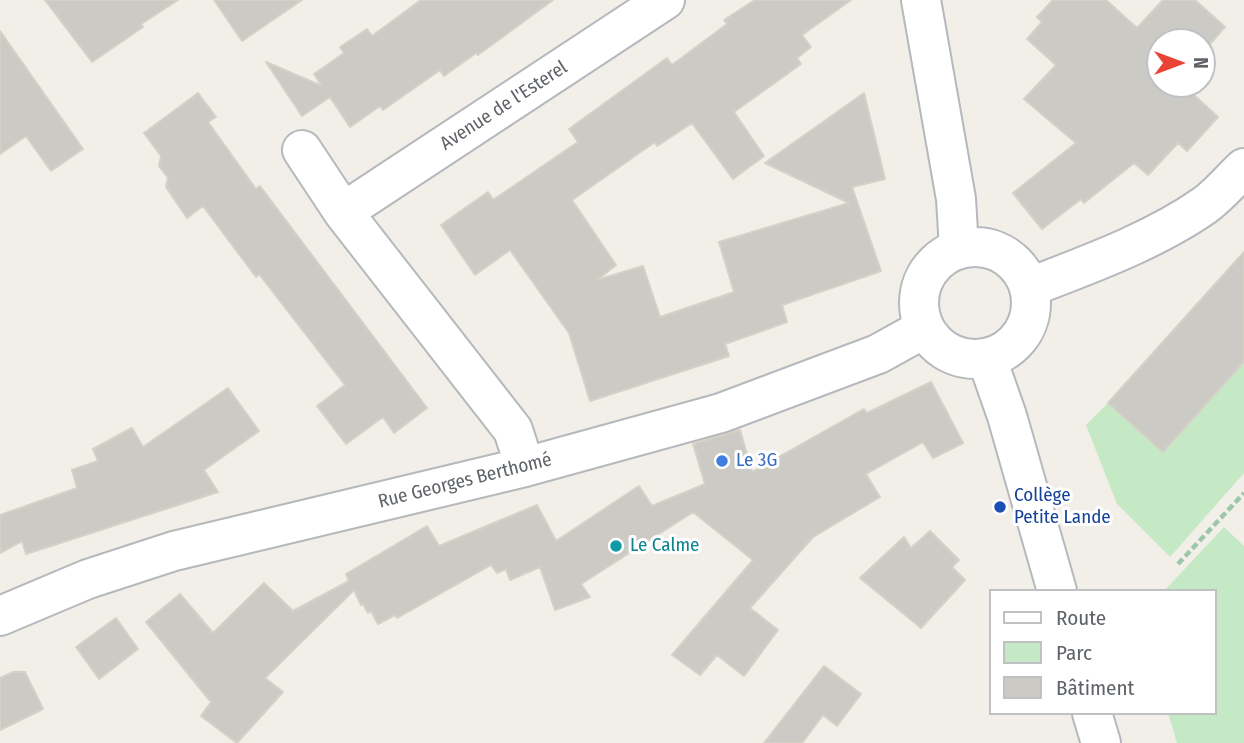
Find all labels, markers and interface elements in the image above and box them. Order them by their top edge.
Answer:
north arrow [1146,28,1216,98]
street label: Avenue de l'Esterel [436,56,572,156]
text: N [1189,57,1212,69]
street label: Rue Georges Berthomé [376,448,554,514]
place label: Le 3G [736,450,777,472]
marker: Le 3G [714,453,730,469]
place label: Collège Petite Lande [1014,485,1111,529]
marker: Collège Petite Lande [992,499,1008,515]
place label: Le Calme [630,535,699,557]
marker: Le Calme [608,538,624,554]
legend [988,589,1216,715]
text: Route [1056,605,1106,631]
text: Parc [1056,640,1092,666]
text: Bâtiment [1056,675,1134,701]

